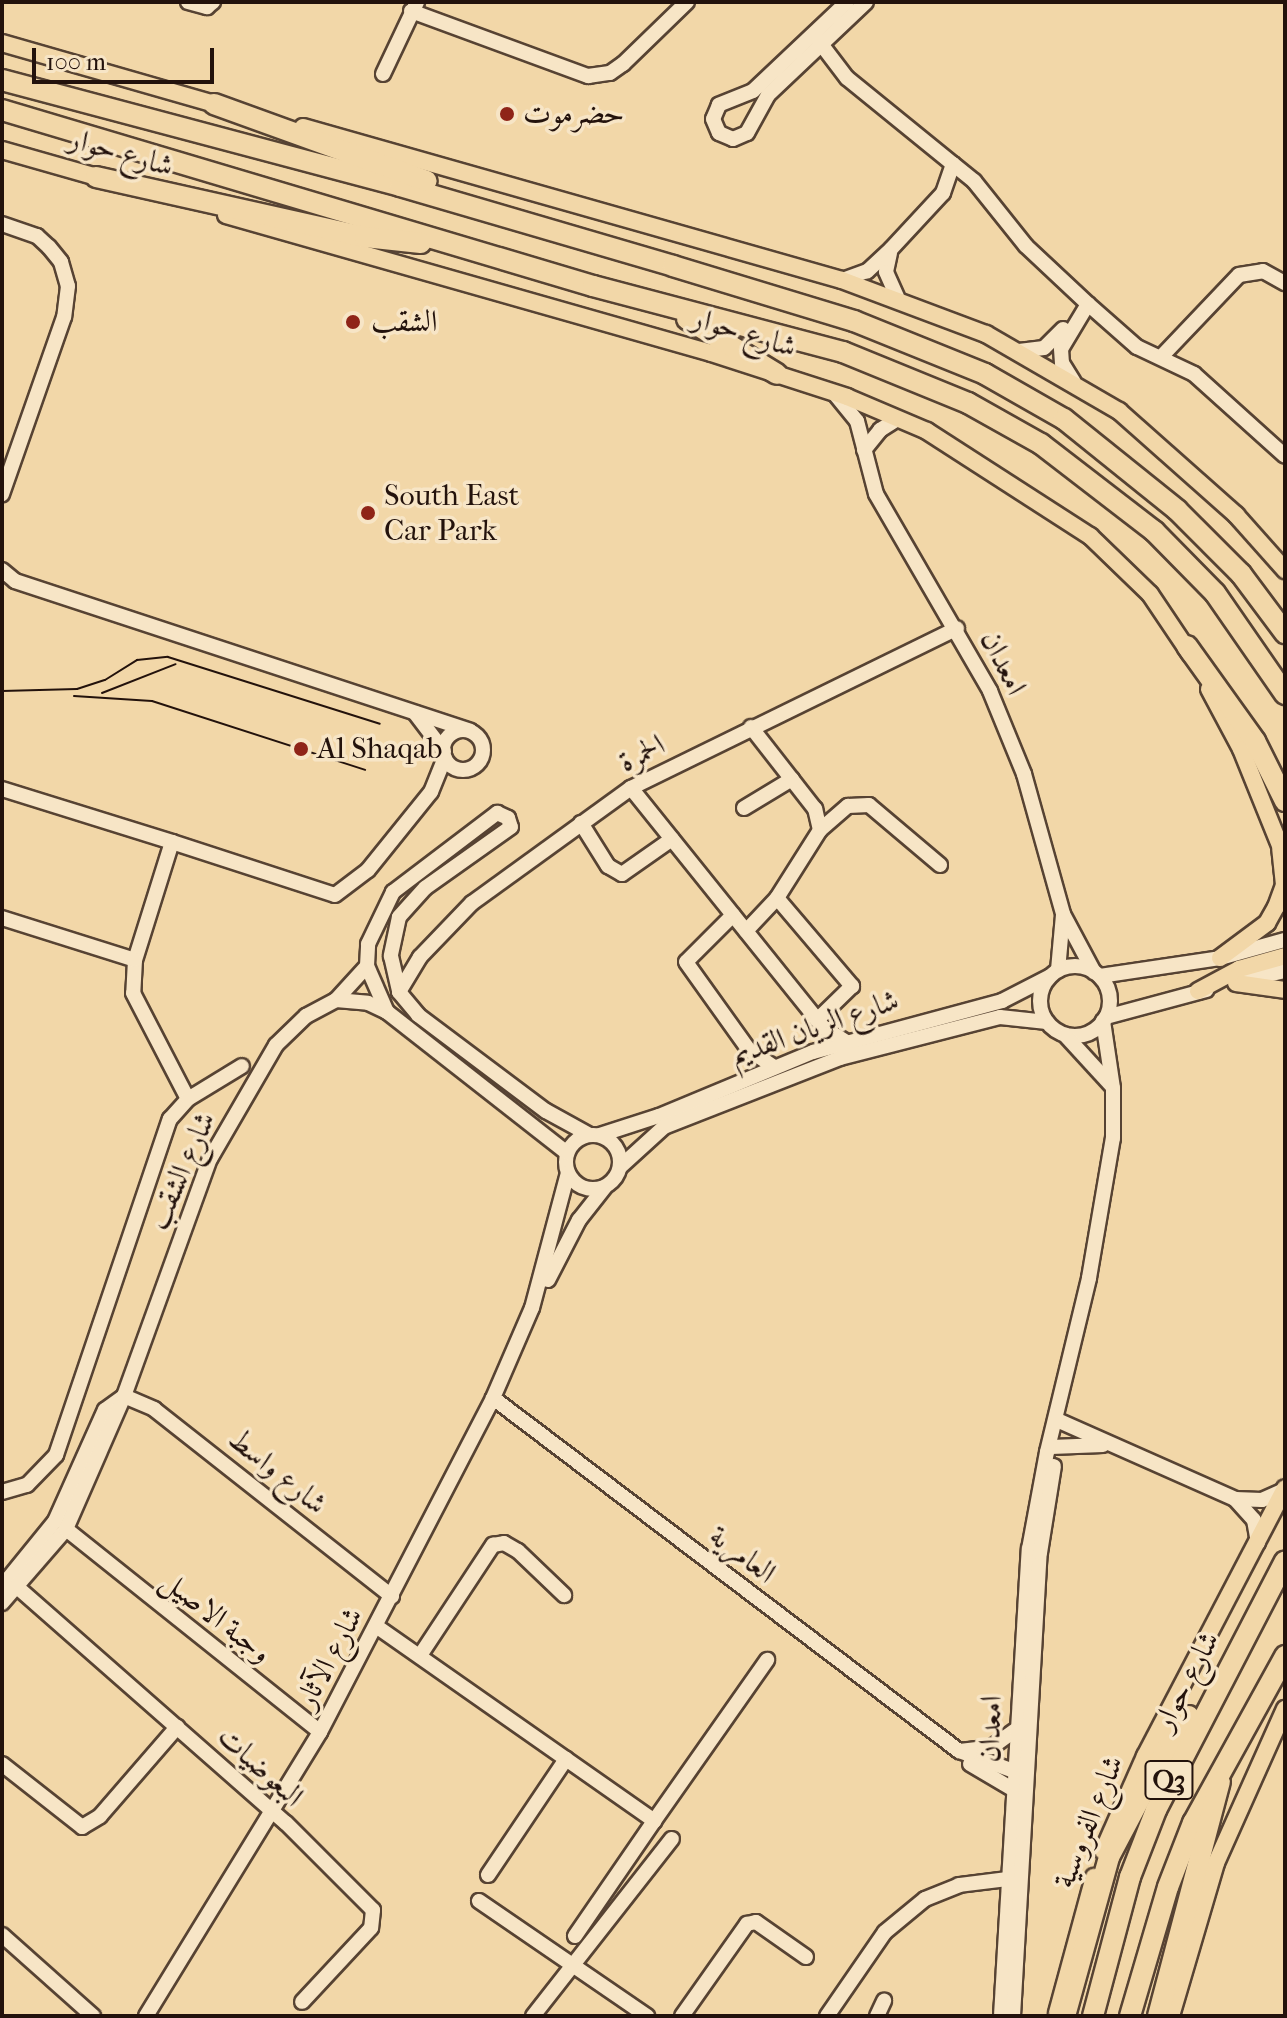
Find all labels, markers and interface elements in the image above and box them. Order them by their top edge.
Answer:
scale bar [36,32,218,82]
text: 100 m [46,48,106,76]
place label: حضرموت [523,96,624,132]
marker: حضرموت [498,105,516,123]
street label: شارع حوار [65,121,177,185]
street label: شارع حوار [688,300,800,366]
place label: الشقب [371,304,438,340]
marker: الشقب [342,311,364,333]
place label: South East Car Park [384,478,519,548]
marker: South East Car Park [359,504,377,522]
street label: امعدان [972,625,1034,701]
street label: الحمرة [613,727,671,781]
place label: Al Shaqab [317,731,443,767]
marker: Al Shaqab [292,740,310,758]
street label: شارع الريان القديم [726,982,904,1074]
street label: شارع الشقب [140,1107,224,1235]
street label: شارع واسط [220,1421,334,1523]
street label: العامرية [702,1518,782,1592]
street label: وجبة الاصيل [154,1563,278,1671]
street label: شارع الآثار [289,1602,371,1714]
street label: شارع حوار [1146,1625,1228,1737]
street label: امعدان [972,1695,1010,1763]
street label: البعوضيات [210,1719,310,1815]
street label: شارع الفروسية [1046,1751,1132,1893]
road number: Q3 [1143,1756,1195,1804]

